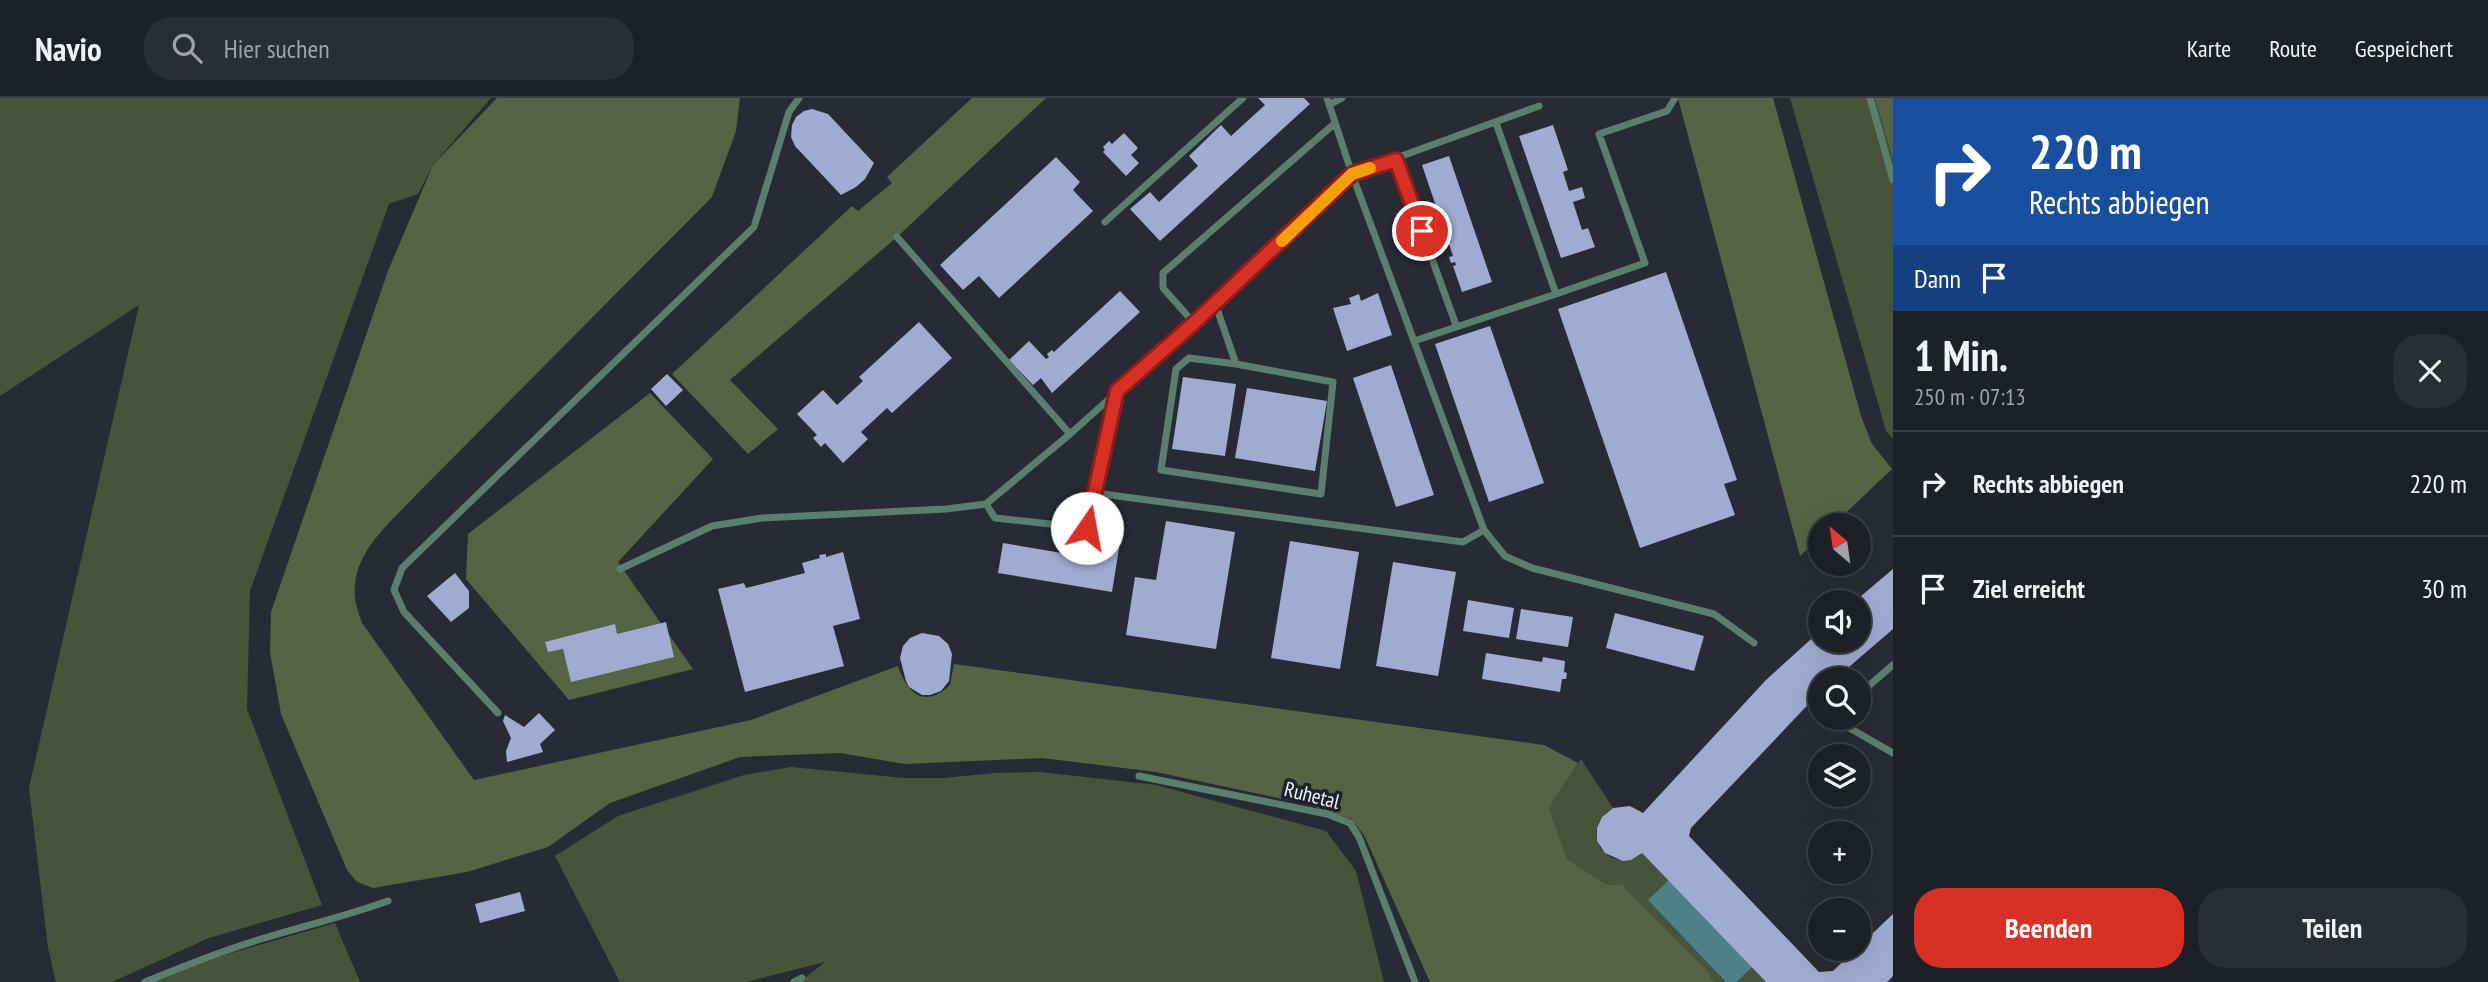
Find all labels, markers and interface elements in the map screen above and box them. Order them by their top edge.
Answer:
search box [144,17,634,80]
text: Navio [35,27,102,70]
icon: search [168,29,206,67]
text: Hier suchen [224,32,330,65]
text: Karte [2187,33,2231,64]
text: Route [2269,33,2317,64]
text: Gespeichert [2355,33,2453,64]
text: 220 m [2029,119,2142,183]
icon: right [1914,126,2005,217]
text: Rechts abbiegen [2029,181,2210,223]
pin [1392,201,1452,261]
icon: arrive [1403,212,1441,250]
icon: arrive [1975,259,2013,297]
text: Dann [1914,262,1961,295]
text: 1 Min. [1914,328,2008,383]
button: close [2393,334,2467,408]
text: 250 m · 07:13 [1914,382,2026,411]
icon: right [1914,465,1952,503]
text: Rechts abbiegen [1973,467,2124,500]
text: 220 m [2409,467,2467,500]
position arrow [1050,491,1124,565]
north arrow [1808,513,1871,576]
map controls [1808,513,1871,961]
icon: arrive [1914,570,1952,608]
text: Ziel erreicht [1973,572,2085,605]
text: 30 m [2421,572,2467,605]
button: sound [1808,590,1871,653]
button: search [1808,667,1871,730]
button: layers [1808,744,1871,807]
street label: Ruhetal [1281,775,1343,815]
button: + [1808,821,1871,884]
button: Beenden [1914,888,2184,968]
button: Teilen [2198,888,2467,968]
button: − [1808,898,1871,961]

